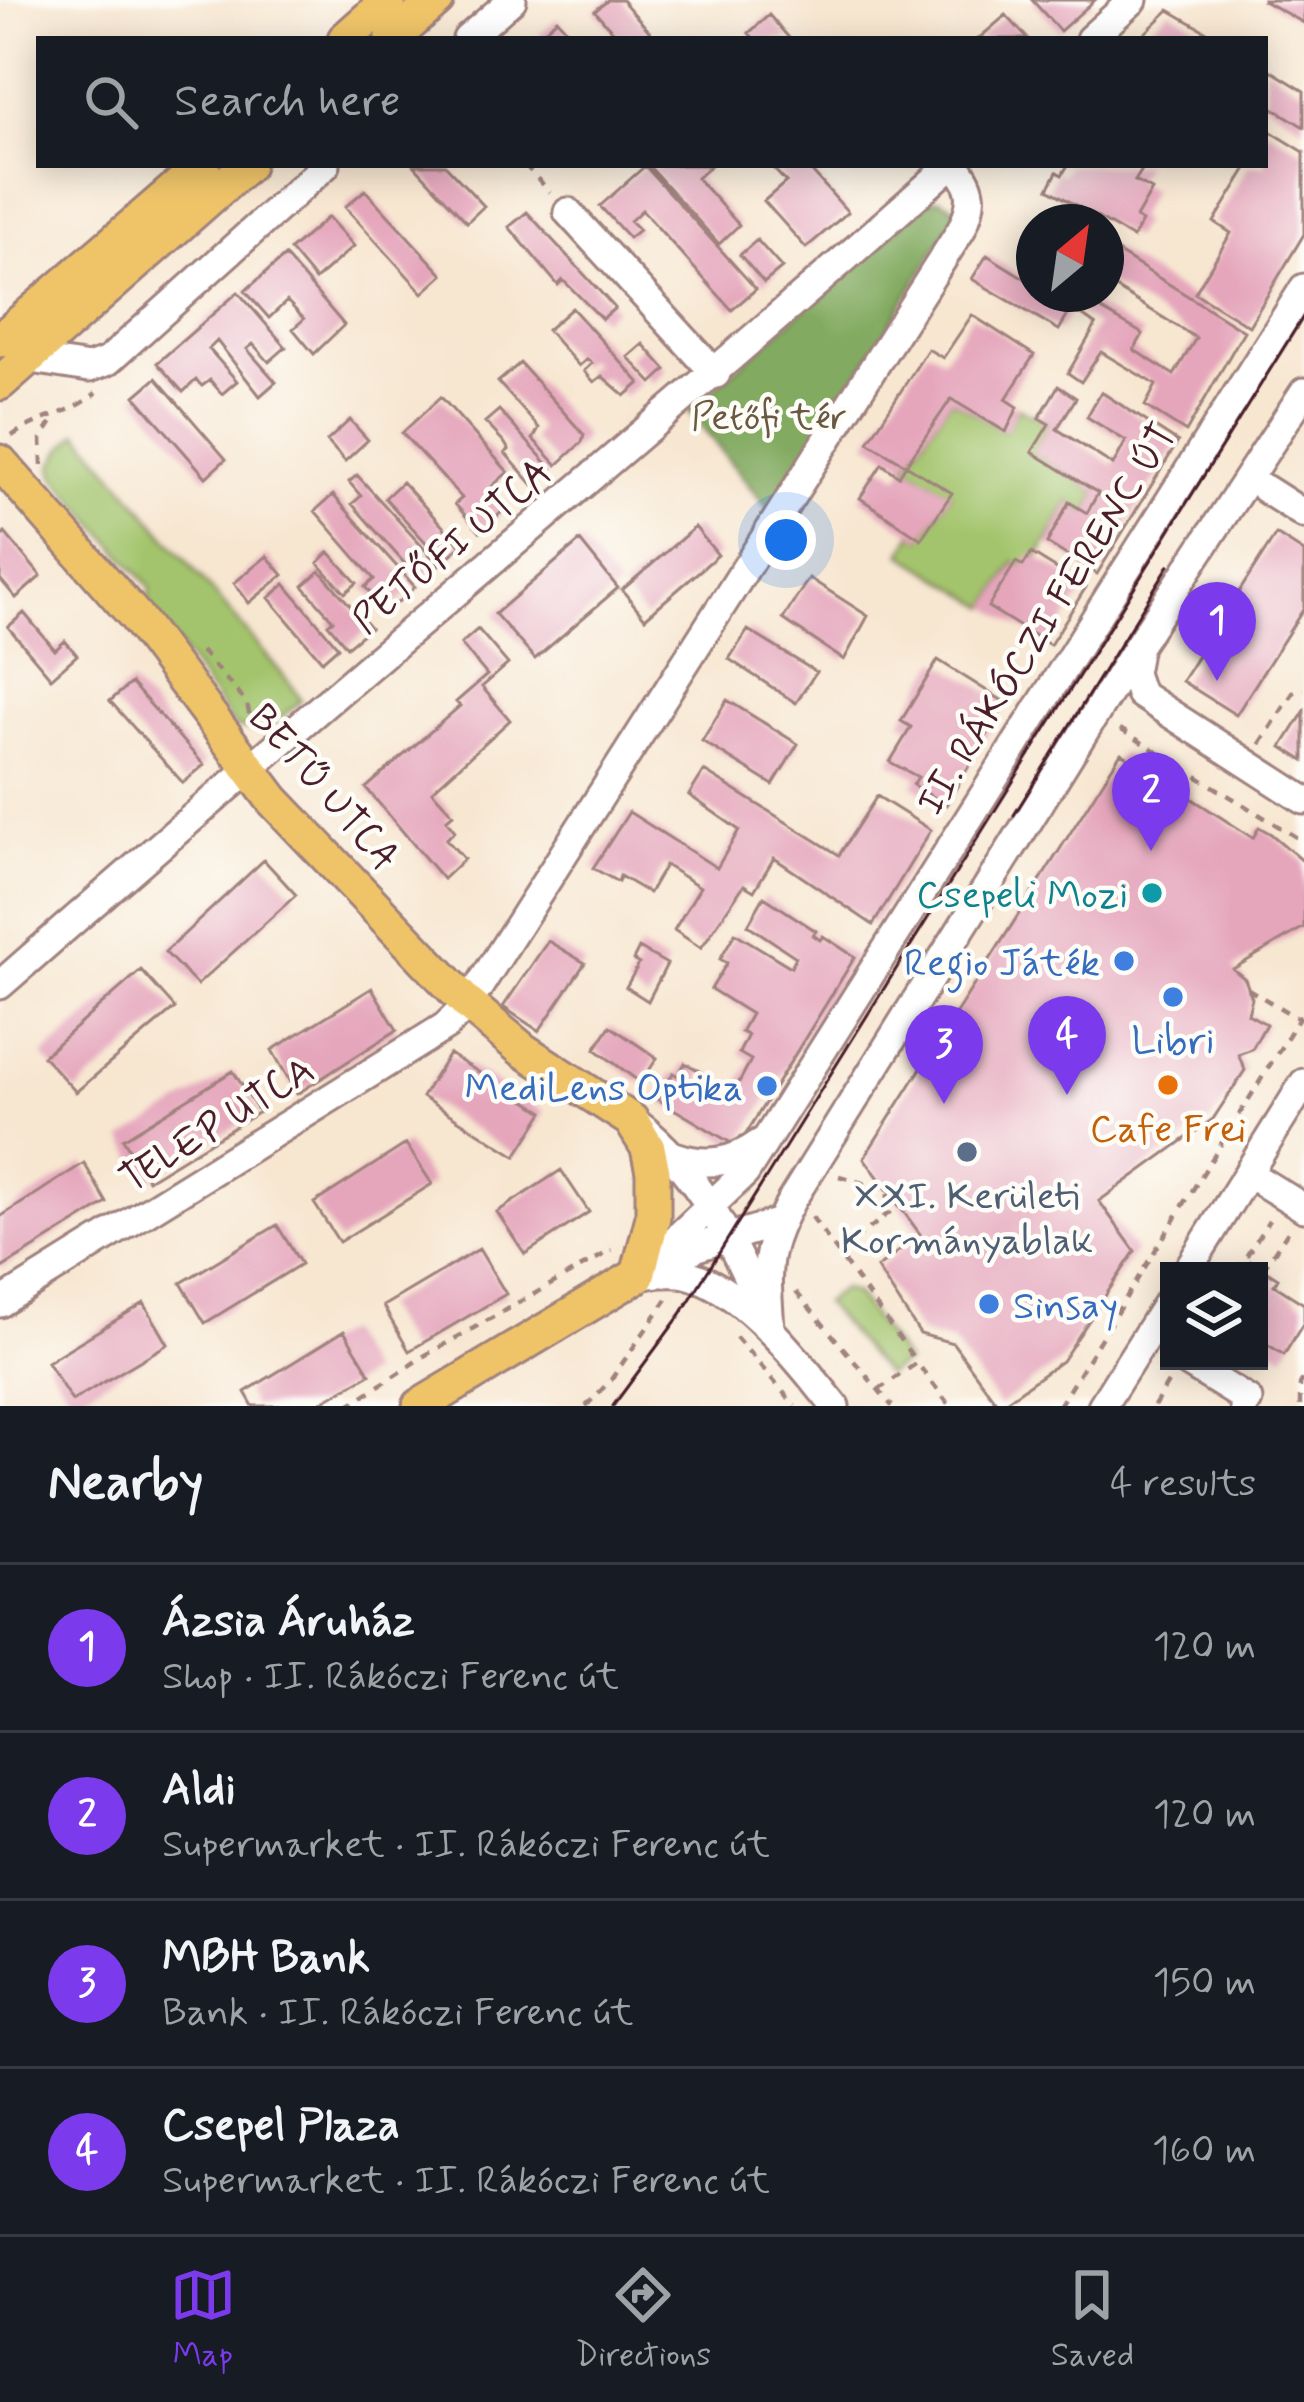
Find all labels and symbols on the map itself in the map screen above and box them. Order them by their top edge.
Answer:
north arrow [1016,204,1124,312]
park label: Petőfi tér [691,393,847,444]
street label: II. RÁKÓCZI FERENC ÚT [906,414,1190,826]
street label: PETŐFI UTCA [343,449,564,646]
your location [756,510,816,570]
pin: 1 [1178,582,1256,681]
street label: BETŰ UTCA [236,694,409,883]
pin: 2 [1112,752,1190,851]
place label: Csepeli Mozi [916,871,1128,922]
marker: Csepeli Mozi [1139,880,1165,906]
place label: Regio Játék [904,939,1100,993]
marker: Regio Játék [1111,948,1137,974]
marker: Libri [1160,984,1186,1010]
pin: 4 [1028,996,1106,1095]
pin: 3 [905,1005,983,1104]
place label: Libri [1131,1017,1215,1068]
street label: TELEP UTCA [111,1046,325,1206]
place label: MediLens Optika [465,1064,743,1115]
marker: Cafe Frei [1155,1072,1181,1098]
marker: MediLens Optika [754,1073,780,1099]
place label: Cafe Frei [1090,1105,1246,1156]
marker: XXI. Kerületi Kormányablak [954,1139,980,1165]
place label: XXI. Kerületi Kormányablak [841,1172,1093,1268]
place label: Sinsay [1013,1282,1118,1333]
marker: Sinsay [976,1291,1002,1317]

